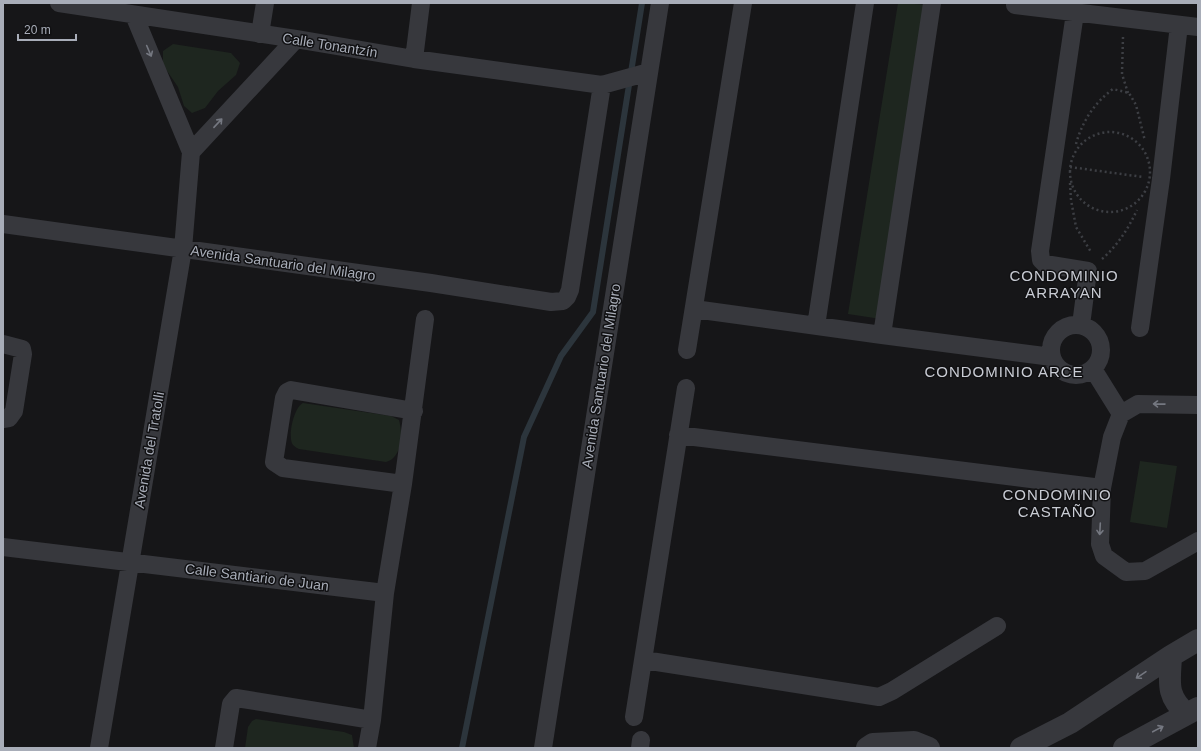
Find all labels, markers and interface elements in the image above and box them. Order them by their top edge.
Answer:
scale bar [18,16,76,42]
text: 20 m [24,23,51,37]
street label: Calle Tonantzín [281,30,379,60]
one-way arrow [145,45,153,57]
one-way arrow [213,118,223,128]
street label: Avenida Santuario del Milagro [190,242,377,284]
district label: CONDOMINIO ARRAYAN [1009,267,1119,301]
street label: Avenida Santuario del Milagro [579,282,624,469]
district label: CONDOMINIO ARCE [924,363,1084,380]
street label: Avenida del Tratolli [131,390,167,510]
one-way arrow [1153,401,1166,408]
district label: CONDOMINIO CASTAÑO [1002,486,1112,520]
one-way arrow [1097,522,1104,535]
street label: Calle Santiario de Juan [184,560,330,594]
one-way arrow [1136,671,1147,679]
one-way arrow [1152,725,1164,733]

